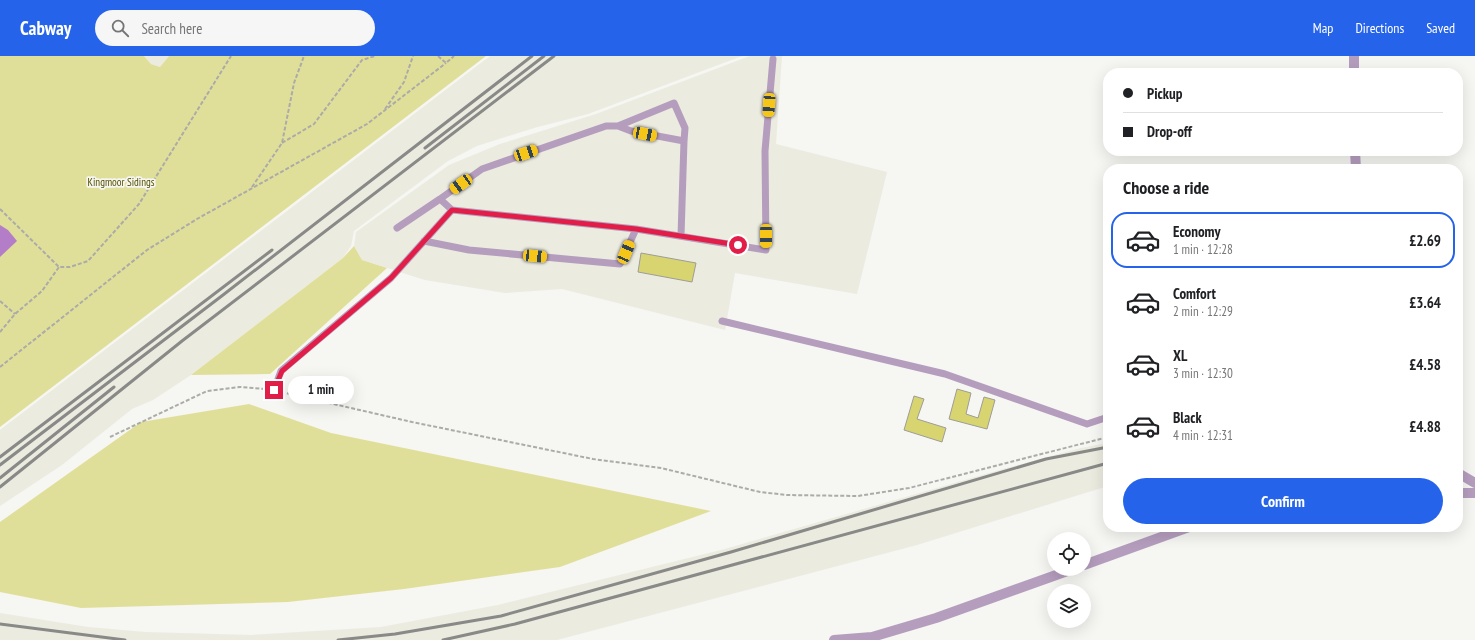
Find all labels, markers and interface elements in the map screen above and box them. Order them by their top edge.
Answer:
search box [95,10,375,46]
text: Cabway [20,16,71,40]
icon: search [109,17,131,39]
text: Search here [141,19,202,38]
text: Map [1313,19,1333,37]
text: Directions [1355,19,1404,37]
text: Saved [1426,19,1455,37]
text: Pickup [1147,84,1182,103]
car [762,93,776,117]
text: Drop-off [1147,122,1192,141]
car [632,126,658,142]
car [513,143,539,163]
car [448,172,474,196]
park label: Kingmoor Sidings [88,175,155,189]
text: Choose a ride [1123,176,1209,199]
icon: car [1125,222,1161,258]
text: Economy [1173,222,1221,241]
car [760,224,772,248]
text: £2.69 [1409,231,1441,250]
route start [729,236,747,254]
car [616,239,636,265]
text: 1 min · 12:28 [1173,241,1233,258]
car [523,249,547,263]
icon: car [1125,284,1161,320]
text: Comfort [1173,284,1216,303]
text: £3.64 [1409,293,1441,312]
text: 2 min · 12:29 [1173,303,1233,320]
icon: car [1125,346,1161,382]
text: XL [1173,346,1187,365]
text: £4.58 [1409,355,1441,374]
text: 3 min · 12:30 [1173,365,1233,382]
callout: 1 min [288,376,354,404]
route end [265,381,283,399]
text: 1 min [308,381,334,398]
icon: car [1125,408,1161,444]
text: Black [1173,408,1202,427]
text: £4.88 [1409,417,1441,436]
text: 4 min · 12:31 [1173,427,1233,444]
button: Confirm [1123,478,1443,524]
map controls [1047,532,1091,628]
button: locate [1047,532,1091,576]
button: layers [1047,584,1091,628]

